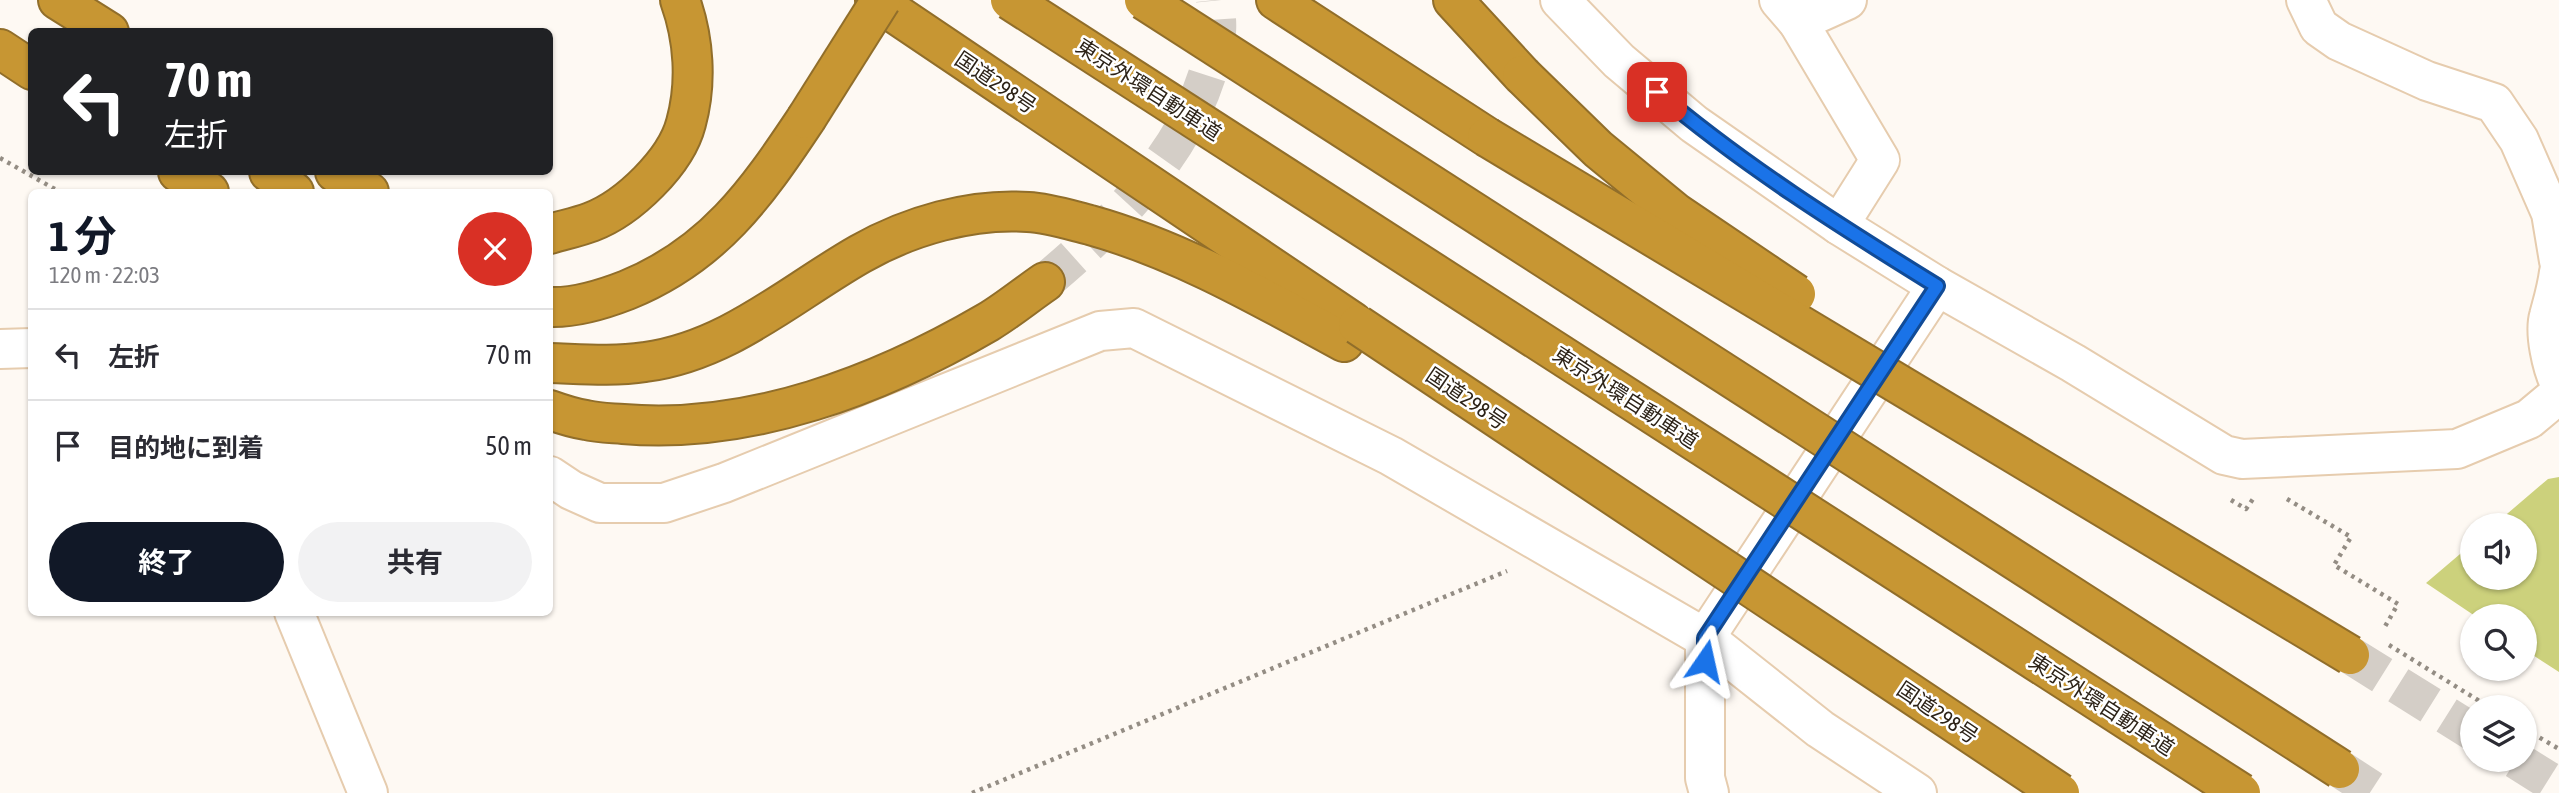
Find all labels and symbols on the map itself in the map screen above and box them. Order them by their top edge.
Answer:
street label: 東京外環自動車道 [1072,33,1226,145]
street label: 国道298号 [951,46,1041,118]
pin [1627,62,1687,122]
street label: 東京外環自動車道 [1549,341,1703,453]
street label: 国道298号 [1422,362,1512,434]
position arrow [1668,624,1742,698]
street label: 東京外環自動車道 [2025,648,2179,760]
street label: 国道298号 [1893,676,1983,748]

